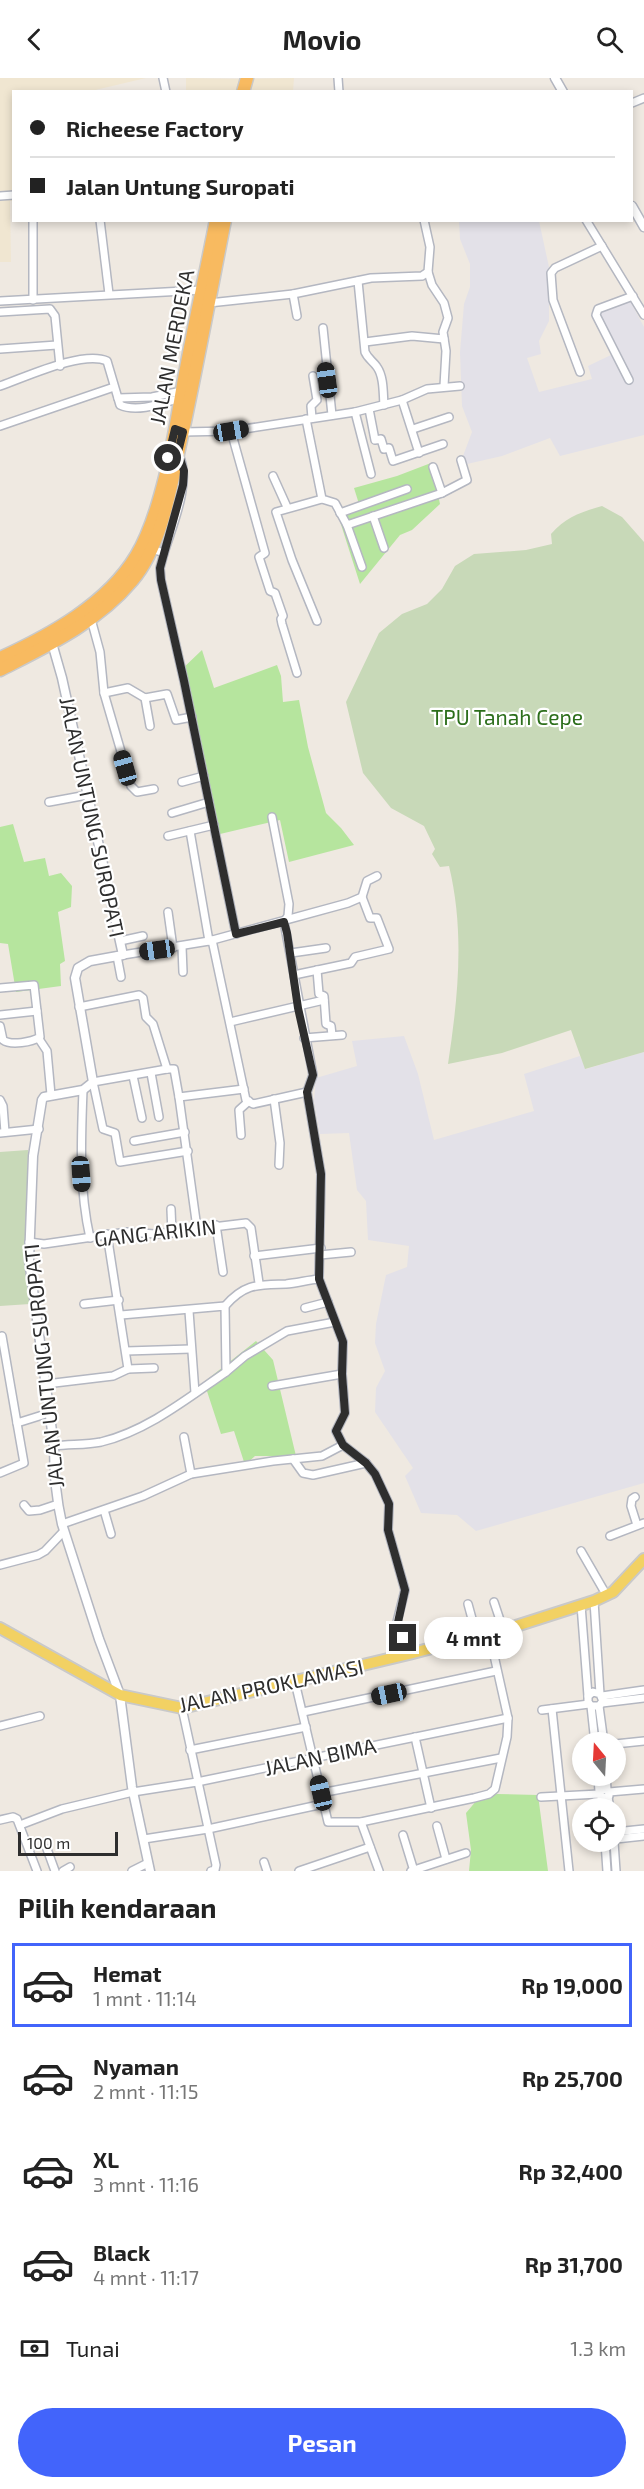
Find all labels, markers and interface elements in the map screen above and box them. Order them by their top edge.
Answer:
icon: back [18,23,51,56]
text: Movio [282,23,362,55]
icon: search [593,23,626,56]
text: Richeese Factory [66,115,244,141]
text: Jalan Untung Suropati [66,173,295,199]
street label: JALAN MERDEKA [144,267,198,427]
car [316,361,338,399]
car [212,419,250,443]
route start [154,444,181,471]
street label: JALAN UNTUNG SUROPATI [55,695,131,939]
park label: TPU Tanah Cepe [431,704,583,729]
car [111,748,139,788]
car [138,939,176,961]
car [71,1155,91,1193]
street label: GANG ARIKIN [93,1213,217,1251]
street label: JALAN UNTUNG SUROPATI [18,1243,68,1489]
callout: 4 mnt [424,1617,523,1659]
route end [389,1624,416,1651]
text: 4 mnt [446,1626,501,1650]
street label: JALAN PROKLAMASI [176,1653,366,1717]
car [370,1681,408,1707]
street label: JALAN BIMA [262,1732,378,1780]
north arrow [572,1732,626,1786]
map controls [572,1732,626,1852]
car [308,1773,334,1813]
button: locate [572,1798,626,1852]
scale bar [18,1829,118,1856]
text: 100 m [27,1833,70,1852]
text: Pilih kendaraan [18,1891,217,1923]
icon: car [21,1958,75,2012]
text: Hemat [93,1960,162,1986]
text: Rp 19,000 [521,1972,623,1998]
text: 1 mnt · 11:14 [93,1986,197,2010]
icon: car [21,2051,75,2105]
text: Nyaman [93,2053,179,2079]
text: Rp 25,700 [522,2065,623,2091]
text: 2 mnt · 11:15 [93,2079,198,2103]
icon: car [21,2144,75,2198]
text: XL [93,2146,119,2172]
text: Rp 32,400 [519,2158,623,2184]
text: 3 mnt · 11:16 [93,2172,199,2196]
icon: car [21,2237,75,2291]
text: Black [93,2239,150,2265]
text: Rp 31,700 [525,2251,623,2277]
text: 4 mnt · 11:17 [93,2265,199,2289]
icon: cash [18,2332,51,2365]
text: Tunai [66,2335,120,2361]
text: 1.3 km [570,2336,626,2360]
button: Pesan [18,2408,626,2477]

